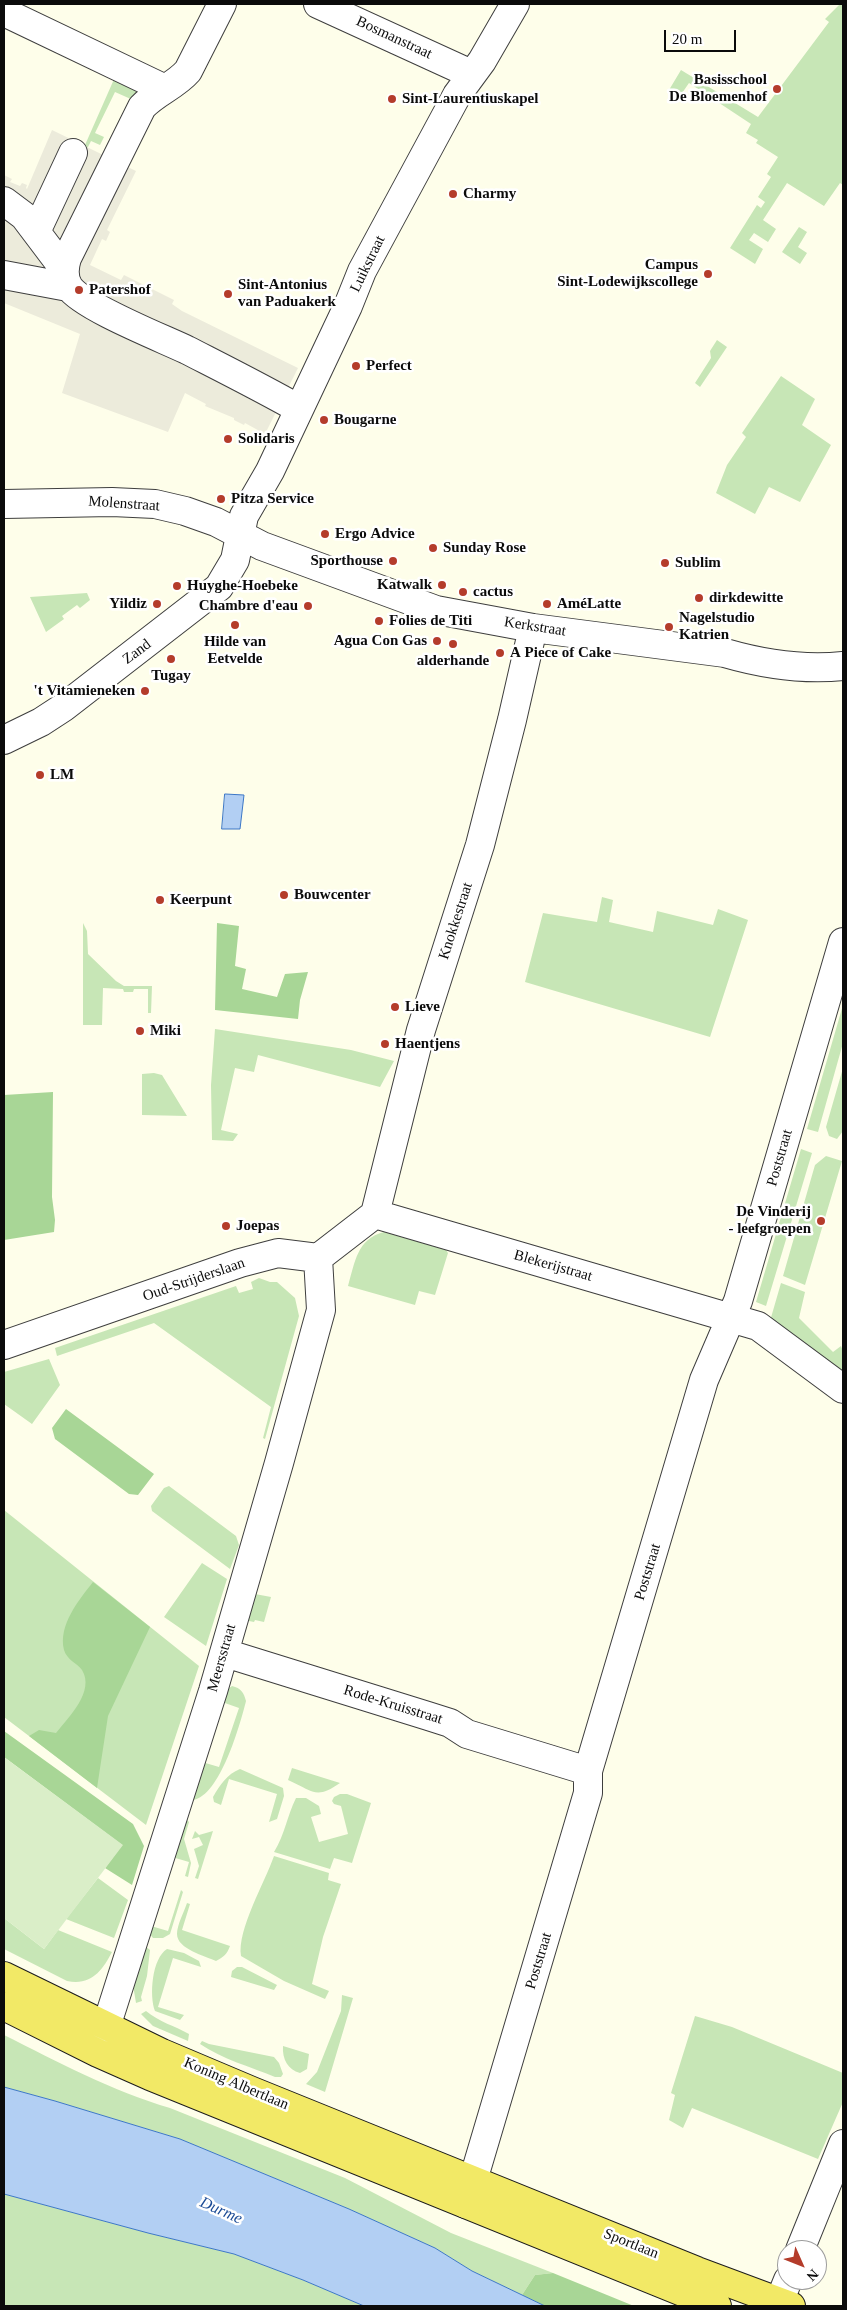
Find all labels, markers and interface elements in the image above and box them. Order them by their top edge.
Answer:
street label: Bosmanstraat [353,13,435,63]
scale bar [667,20,740,52]
text: 20 m [672,31,702,47]
place label: Basisschool De Bloemenhof [669,71,767,106]
marker: Basisschool De Bloemenhof [771,83,783,95]
place label: Sint-Laurentiuskapel [402,90,538,108]
marker: Sint-Laurentiuskapel [386,93,398,105]
place label: Charmy [463,185,516,203]
marker: Charmy [447,188,459,200]
street label: Luikstraat [347,233,389,295]
place label: Campus Sint-Lodewijkscollege [557,256,698,291]
marker: Campus Sint-Lodewijkscollege [702,268,714,280]
place label: Sint-Antonius van Paduakerk [238,276,336,311]
place label: Patershof [89,281,151,299]
marker: Patershof [73,284,85,296]
marker: Sint-Antonius van Paduakerk [222,288,234,300]
place label: Perfect [366,357,412,375]
marker: Perfect [350,360,362,372]
place label: Bougarne [334,411,397,429]
marker: Bougarne [318,414,330,426]
place label: Solidaris [238,430,295,448]
marker: Solidaris [222,433,234,445]
place label: Pitza Service [231,490,314,508]
street label: Molenstraat [88,493,160,515]
marker: Pitza Service [215,493,227,505]
place label: Ergo Advice [335,525,415,543]
marker: Ergo Advice [319,528,331,540]
place label: Sunday Rose [443,539,526,557]
marker: Sunday Rose [427,542,439,554]
place label: Sporthouse [310,552,383,570]
place label: Sublim [675,554,721,572]
marker: Sporthouse [387,555,399,567]
marker: Sublim [659,557,671,569]
place label: Katwalk [377,576,432,594]
place label: Huyghe-Hoebeke [187,577,298,595]
marker: Katwalk [436,579,448,591]
marker: Huyghe-Hoebeke [171,580,183,592]
place label: cactus [473,583,513,601]
marker: cactus [457,586,469,598]
place label: dirkdewitte [709,589,783,607]
marker: dirkdewitte [693,592,705,604]
place label: Yildiz [109,595,147,613]
place label: AméLatte [557,595,621,613]
place label: Chambre d'eau [199,597,298,615]
marker: Yildiz [151,598,163,610]
marker: AméLatte [541,598,553,610]
marker: Chambre d'eau [302,600,314,612]
place label: Nagelstudio Katrien [679,609,755,644]
place label: Folies de Titi [389,612,472,630]
street label: Kerkstraat [503,613,567,641]
marker: Folies de Titi [373,615,385,627]
marker: Hilde van Eetvelde [229,619,241,631]
marker: Nagelstudio Katrien [663,621,675,633]
place label: Agua Con Gas [334,632,427,650]
place label: Hilde van Eetvelde [204,633,266,668]
marker: Agua Con Gas [431,635,443,647]
street label: Zand [119,636,155,668]
marker: alderhande [447,638,459,650]
place label: A Piece of Cake [510,644,611,662]
marker: A Piece of Cake [494,647,506,659]
place label: alderhande [417,652,489,670]
marker: Tugay [165,653,177,665]
place label: Tugay [151,667,191,685]
place label: 't Vitamieneken [33,682,135,700]
marker: 't Vitamieneken [139,685,151,697]
place label: LM [50,766,74,784]
marker: LM [34,769,46,781]
street label: Knokkestraat [435,880,477,962]
place label: Bouwcenter [294,886,371,904]
marker: Bouwcenter [278,889,290,901]
place label: Keerpunt [170,891,232,909]
marker: Keerpunt [154,894,166,906]
place label: Lieve [405,998,440,1016]
marker: Lieve [389,1001,401,1013]
place label: Miki [150,1022,181,1040]
marker: Miki [134,1025,146,1037]
place label: Haentjens [395,1035,460,1053]
marker: Haentjens [379,1038,391,1050]
street label: Poststraat [763,1127,797,1189]
place label: De Vinderij - leefgroepen [728,1203,811,1238]
marker: De Vinderij - leefgroepen [815,1215,827,1227]
place label: Joepas [236,1217,279,1235]
marker: Joepas [220,1220,232,1232]
street label: Blekerijstraat [512,1246,594,1286]
street label: Oud-Strijderslaan [141,1254,247,1306]
street label: Poststraat [631,1541,665,1603]
street label: Meersstraat [204,1622,240,1694]
street label: Rode-Kruisstraat [341,1681,445,1729]
street label: Poststraat [522,1930,556,1992]
street label: Koning Albertlaan [181,2054,291,2114]
water label: Durme [197,2193,245,2229]
street label: Sportlaan [601,2225,661,2263]
north arrow [777,2240,827,2290]
text: N [804,2266,821,2284]

